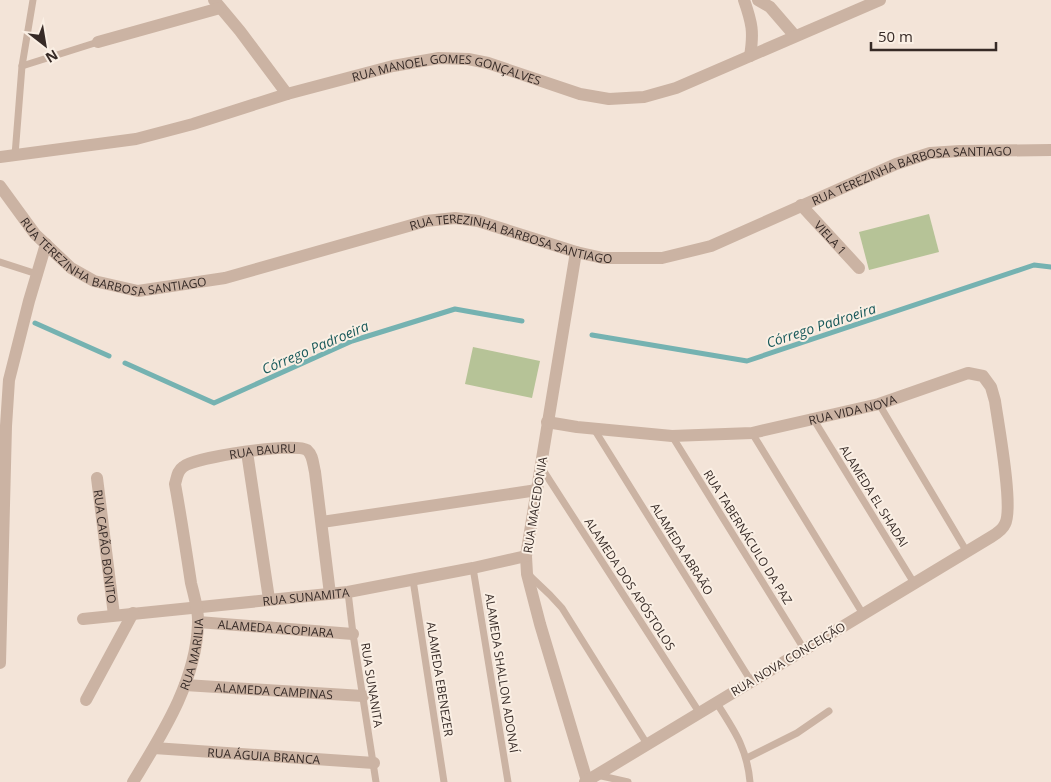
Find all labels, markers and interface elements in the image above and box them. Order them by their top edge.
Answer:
north arrow [20,20,70,70]
scale bar [871,20,996,52]
text: 50 m [878,26,913,46]
text: N [42,45,62,68]
text: RUA MANOEL GOMES GONÇALVES [350,49,543,89]
street label: RUA MANOEL GOMES GONÇALVES [349,72,543,90]
street label: RUA TEREZINHA BARBOSA SANTIAGO [809,142,1012,209]
street label: RUA TEREZINHA BARBOSA SANTIAGO [407,209,612,267]
street label: RUA TEREZINHA BARBOSA SANTIAGO [17,214,208,299]
street label: VIELA 1 [811,217,851,258]
water label: Córrego Padroeira [764,298,878,352]
water label: Córrego Padroeira [259,316,371,378]
street label: RUA VIDA NOVA [807,390,899,428]
street label: RUA BAURU [228,439,296,463]
street label: ALAMEDA EL SHADAI [836,442,912,550]
street label: RUA MACEDONIA [519,455,551,554]
street label: RUA TABERNÁCULO DA PAZ [700,467,797,608]
street label: RUA CAPÃO BONITO [90,488,121,604]
street label: ALAMEDA ABRAÃO [647,500,717,598]
street label: ALAMEDA DOS APÓSTOLOS [581,514,679,654]
street label: RUA SUNAMITA [262,583,350,609]
street label: ALAMEDA SHALLON ADONAÍ [481,592,523,754]
street label: ALAMEDA ACOPIARA [217,615,335,641]
street label: RUA MARILIA [175,618,207,693]
street label: RUA NOVA CONCEIÇÃO [727,618,849,700]
street label: ALAMEDA EBENEZER [423,620,458,738]
street label: RUA SUNANITA [357,641,387,729]
street label: ALAMEDA CAMPINAS [214,678,333,703]
street label: RUA ÁGUIA BRANCA [207,743,321,768]

